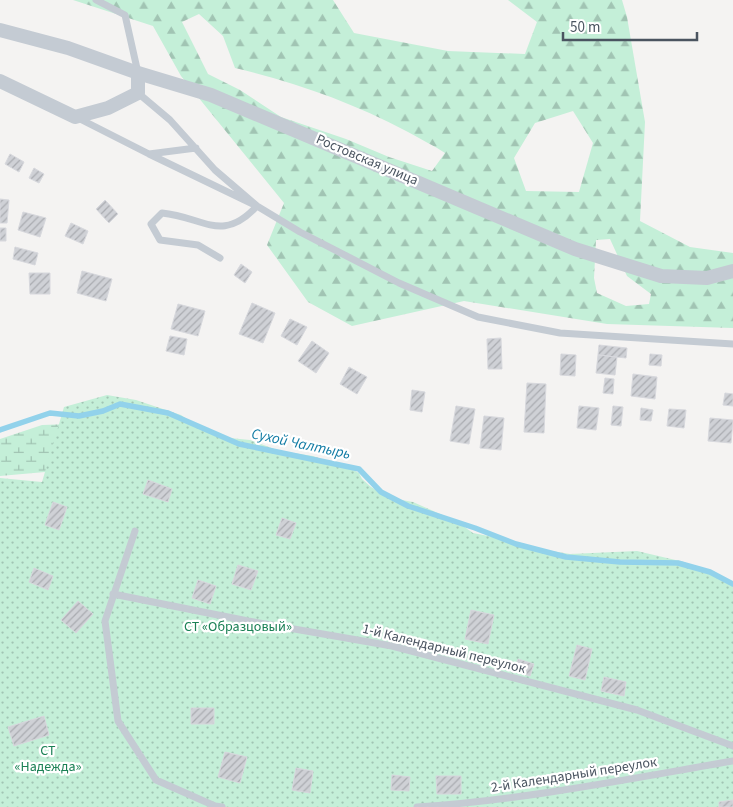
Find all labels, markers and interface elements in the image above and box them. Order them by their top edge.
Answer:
scale bar [563,10,697,42]
text: 50 m [570,17,600,38]
street label: Ростовская улица [313,129,421,191]
water label: Сухой Чалтырь [250,423,353,465]
park label: СТ «Образцовый» [184,617,292,637]
street label: 1-й Календарный переулок [360,619,528,679]
park label: СТ «Надежда» [15,741,81,777]
street label: 2-й Календарный переулок [490,752,658,798]

